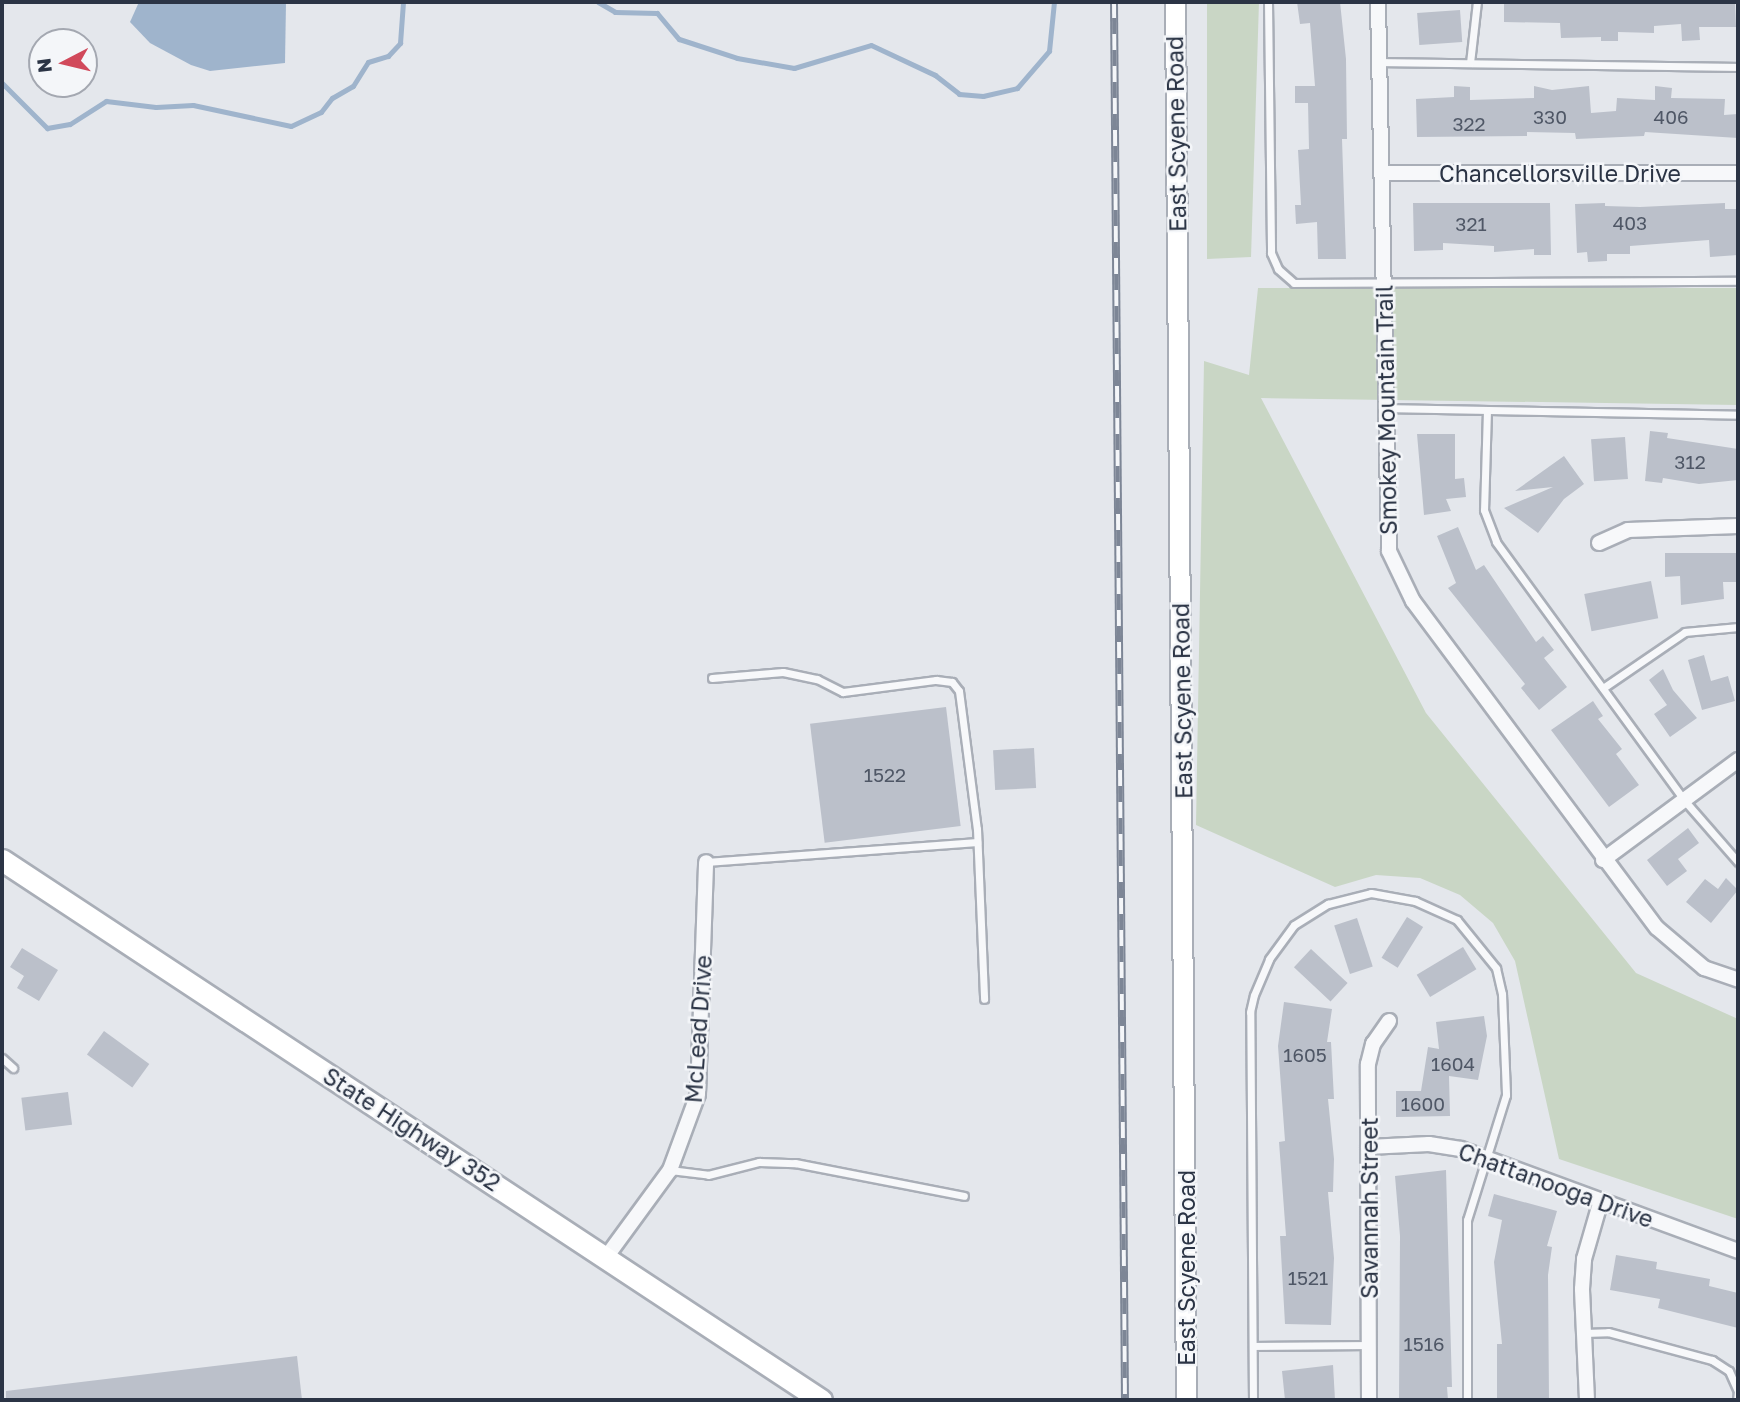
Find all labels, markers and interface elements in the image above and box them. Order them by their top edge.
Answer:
north arrow [28,28,98,98]
street label: East Scyene Road [1160,36,1192,232]
text: N [31,57,56,74]
house number: 330 [1533,106,1567,128]
house number: 406 [1654,106,1688,128]
house number: 322 [1452,113,1486,135]
street label: Chancellorsville Drive [1439,159,1681,187]
house number: 403 [1613,212,1647,234]
house number: 321 [1455,213,1487,235]
street label: Smokey Mountain Trail [1370,285,1402,535]
house number: 312 [1674,451,1706,473]
street label: East Scyene Road [1166,603,1198,799]
house number: 1522 [864,764,906,786]
street label: McLead Drive [679,954,717,1104]
house number: 1605 [1283,1044,1327,1066]
house number: 1604 [1431,1053,1475,1075]
street label: State Highway 352 [318,1061,506,1197]
house number: 1600 [1401,1093,1445,1115]
street label: Savannah Street [1355,1117,1383,1299]
street label: Chattanooga Drive [1455,1137,1657,1233]
street label: East Scyene Road [1172,1170,1200,1366]
house number: 1521 [1288,1267,1328,1289]
house number: 1516 [1404,1333,1444,1355]

